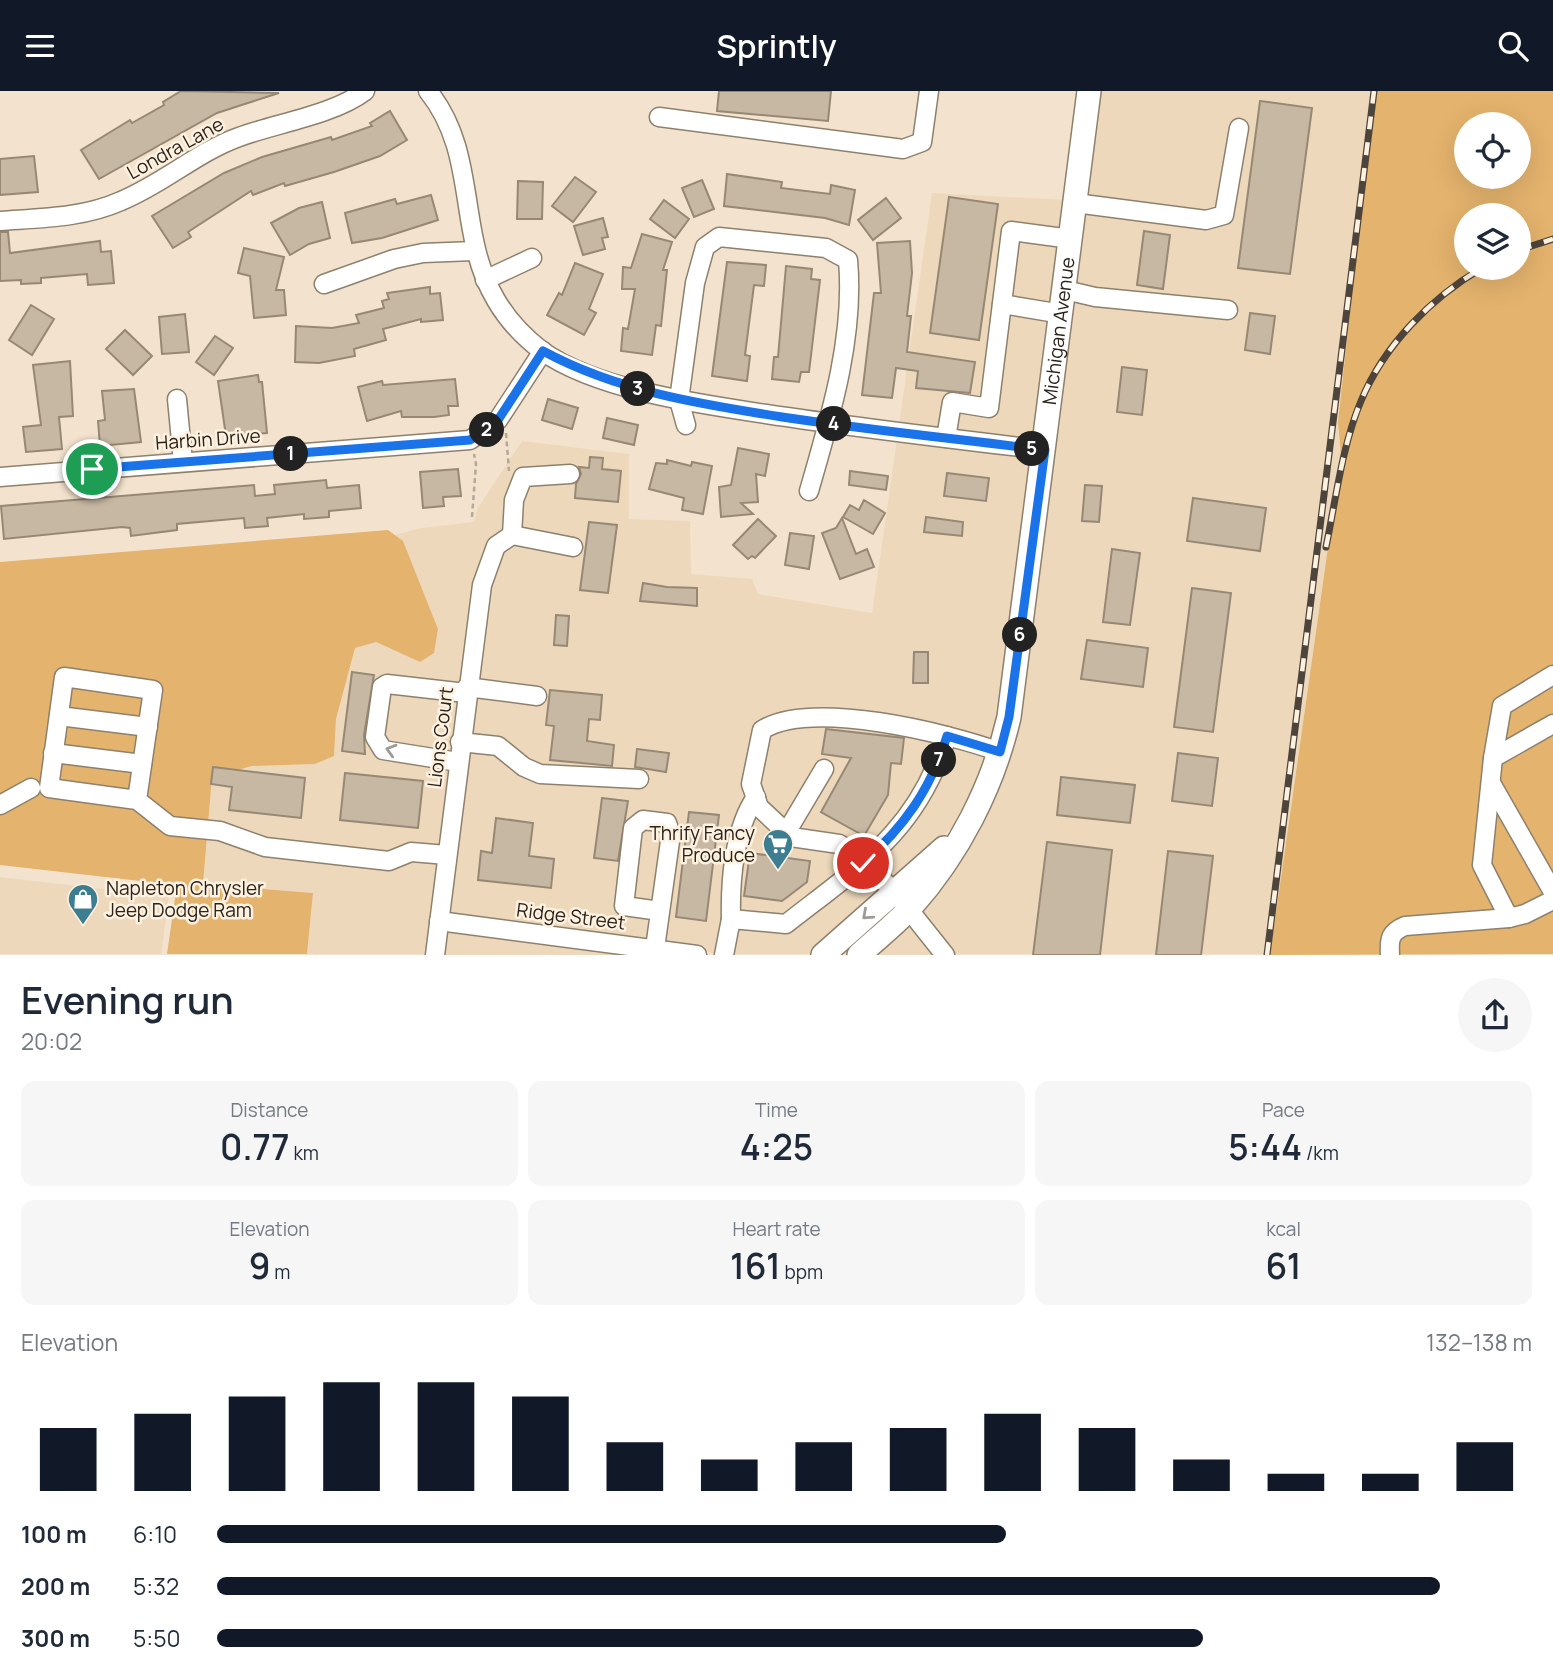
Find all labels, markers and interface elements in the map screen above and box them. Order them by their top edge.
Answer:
text: Sprintly [716,24,837,68]
icon: menu [21,27,59,65]
icon: search [1494,27,1532,65]
street label: Londra Lane [122,111,228,185]
map controls [1454,112,1531,280]
button: locate [1454,112,1531,189]
button: layers [1454,203,1531,280]
street label: Michigan Avenue [1036,255,1081,406]
pin: 3 [620,371,656,407]
text: 3 [632,375,643,401]
pin: 4 [816,407,852,441]
text: 4 [828,410,839,436]
pin: 2 [470,413,504,447]
text: 2 [481,416,492,442]
street label: Harbin Drive [154,422,262,456]
pin: 5 [1014,431,1050,467]
text: 5 [1026,435,1037,461]
pin: 1 [274,437,308,471]
pin [62,439,122,499]
text: 1 [286,440,295,466]
icon: arrive [73,450,111,488]
pin: 6 [1002,617,1038,653]
text: 6 [1014,621,1025,647]
street label: Lions Court [421,685,459,789]
one-way arrow [386,743,398,758]
pin: 7 [922,743,956,777]
text: 7 [933,746,944,772]
place label: Thrify Fancy Produce [649,820,755,868]
supermarket icon: Thrify Fancy Produce [761,827,795,871]
pin [833,833,893,893]
icon: check [844,844,882,882]
place label: Napleton Chrysler Jeep Dodge Ram [106,875,264,923]
shop icon: Napleton Chrysler Jeep Dodge Ram [66,882,100,926]
street label: Ridge Street [515,896,627,936]
one-way arrow [862,907,875,919]
text: Evening run [21,973,234,1025]
button: share [1458,978,1532,1052]
text: 20:02 [21,1025,82,1057]
text: Distance [231,1097,308,1123]
text: Time [755,1097,798,1123]
text: Pace [1262,1097,1305,1123]
text: 0.77 [220,1123,290,1171]
text: 4:25 [740,1123,813,1171]
text: 5:44 [1228,1123,1302,1171]
text: km [290,1140,319,1166]
text: /km [1302,1140,1339,1166]
text: Elevation [229,1216,310,1242]
text: Heart rate [732,1216,821,1242]
text: kcal [1266,1216,1301,1242]
text: 9 [249,1242,270,1290]
text: 161 [730,1242,781,1290]
text: 61 [1266,1242,1302,1290]
text: m [270,1259,290,1285]
text: bpm [781,1259,823,1285]
text: Elevation [21,1326,118,1358]
text: 132–138 m [1426,1326,1532,1358]
text: 100 m [21,1518,87,1550]
text: 6:10 [133,1518,177,1550]
text: 200 m [21,1570,90,1602]
text: 5:32 [133,1570,179,1602]
text: 300 m [21,1622,90,1654]
text: 5:50 [133,1622,180,1654]

